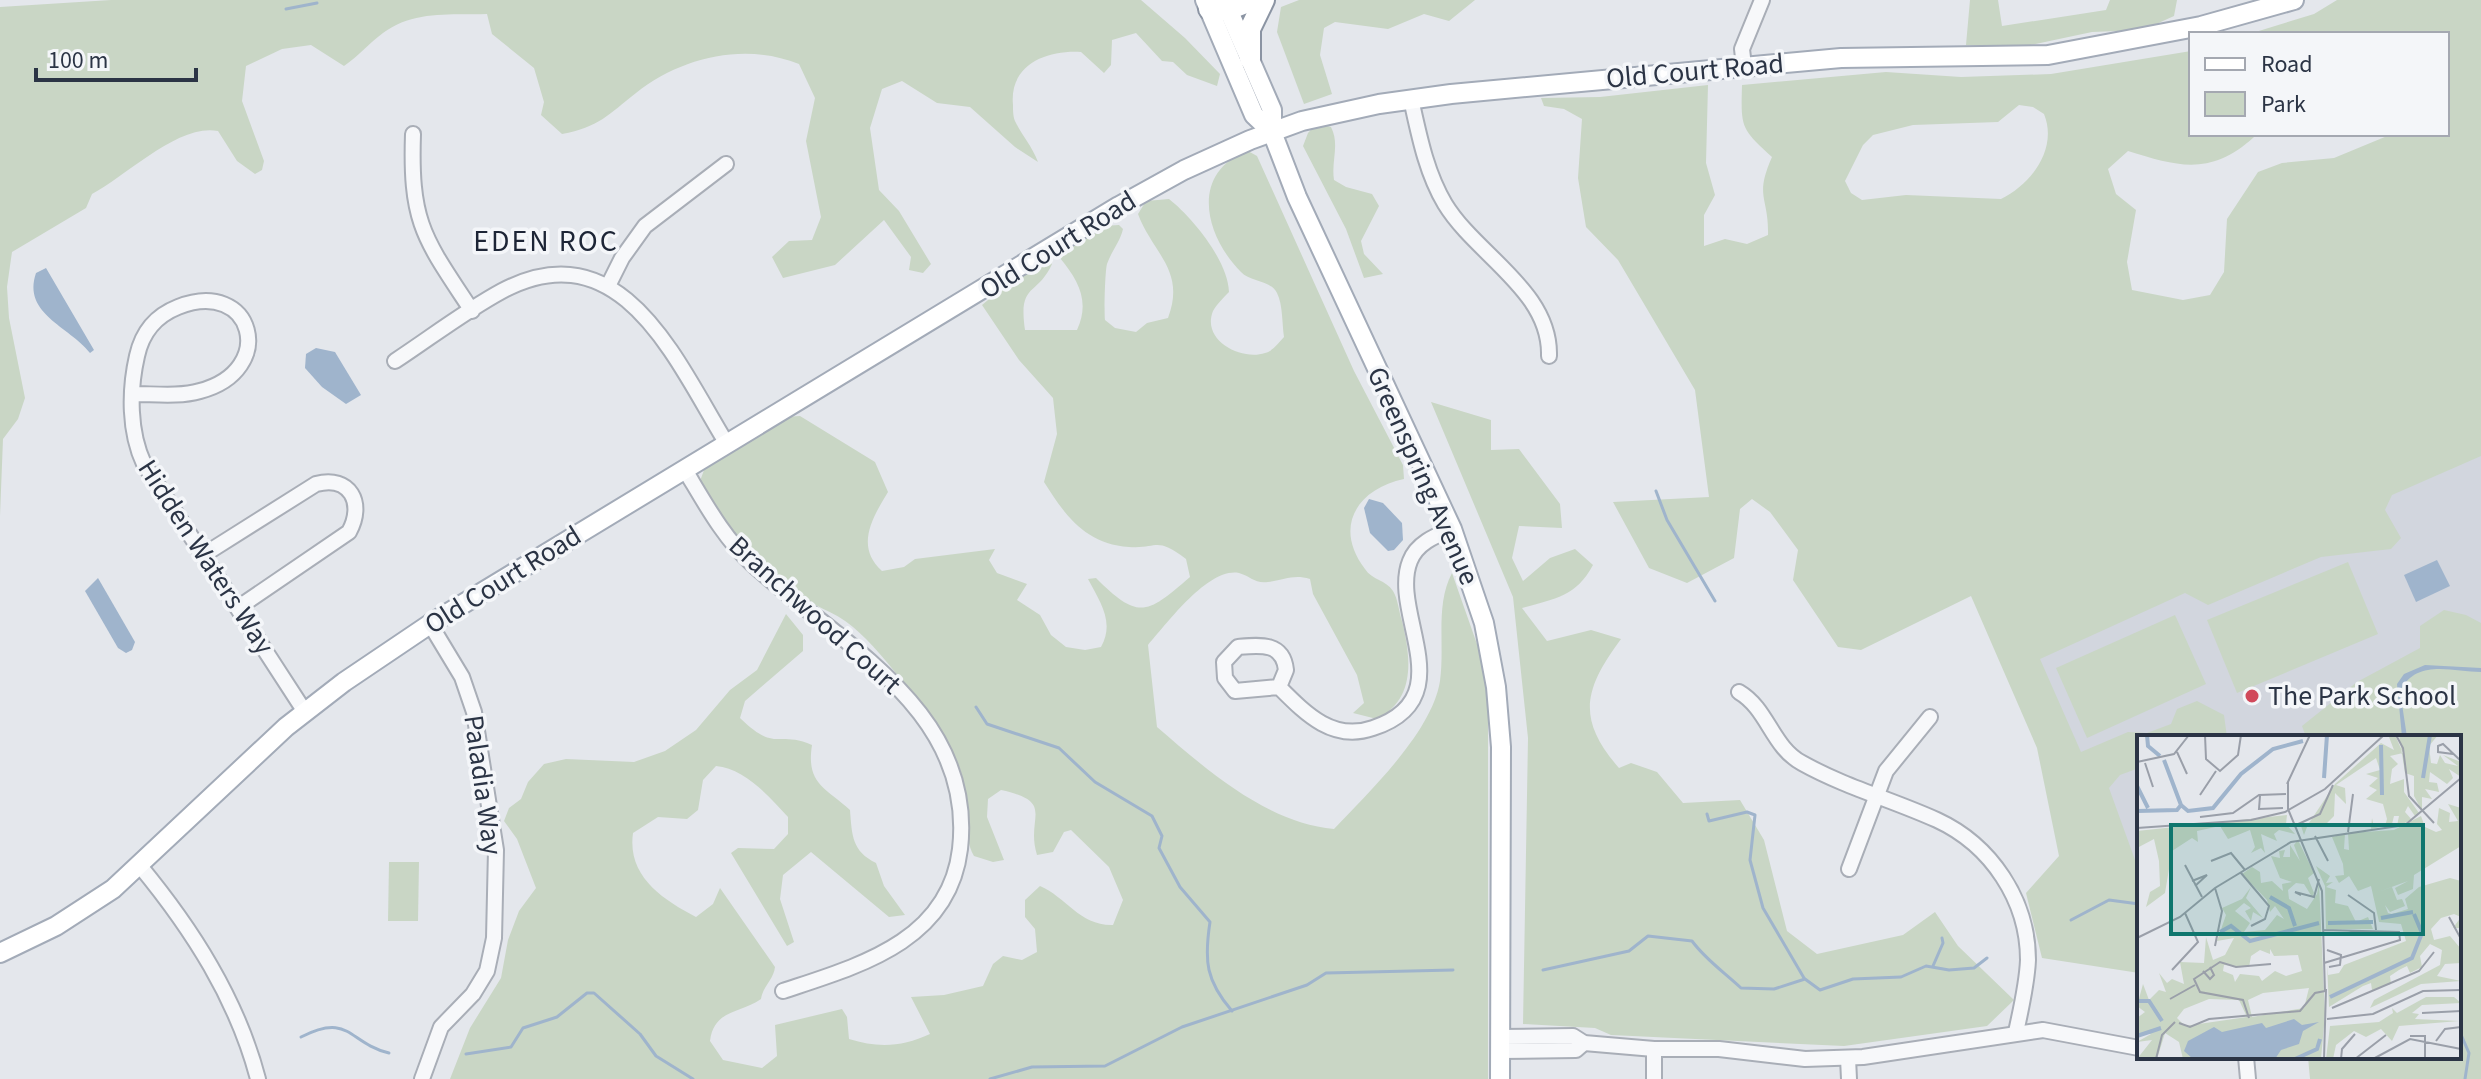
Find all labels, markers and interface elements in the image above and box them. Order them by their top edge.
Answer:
scale bar [36,32,196,82]
legend [2189,32,2449,136]
text: 100 m [48,43,108,78]
street label: Old Court Road [1605,43,1785,99]
text: Road [2261,47,2313,82]
text: Park [2261,87,2306,122]
street label: Old Court Road [972,181,1144,309]
district label: EDEN ROC [473,220,619,263]
street label: Greenspring Avenue [1357,361,1489,591]
street label: Hidden Waters Way [128,452,284,662]
street label: Old Court Road [417,516,589,644]
street label: Branchwood Court [720,527,911,704]
place label: The Park School [2268,676,2456,716]
marker: The Park School [2243,687,2261,705]
street label: Paladia Way [453,712,513,858]
inset map [2137,735,2461,1059]

